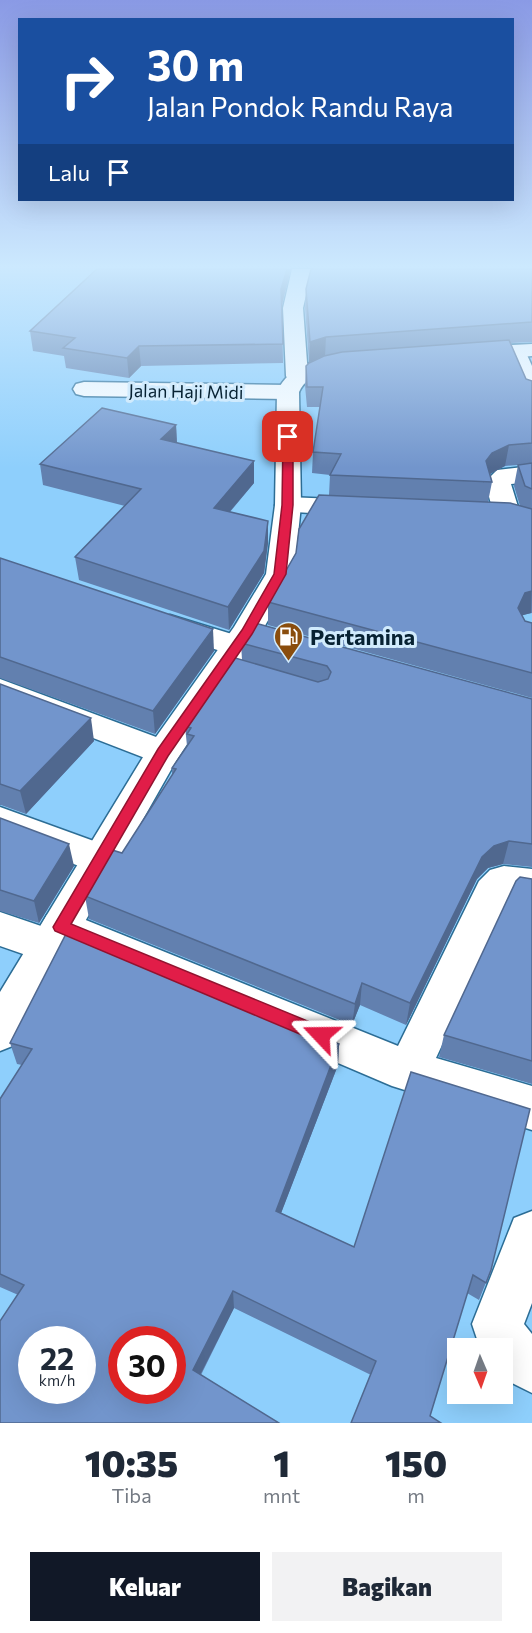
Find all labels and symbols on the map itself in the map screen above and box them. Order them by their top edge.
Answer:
street label: Jalan Haji Midi [128,379,244,403]
pin [262,411,313,462]
fuel station icon: Pertamina [273,620,305,662]
place label: Pertamina [310,623,415,650]
position arrow [289,1003,353,1067]
speed limit sign: 30 [108,1326,186,1404]
north arrow [447,1338,513,1404]

